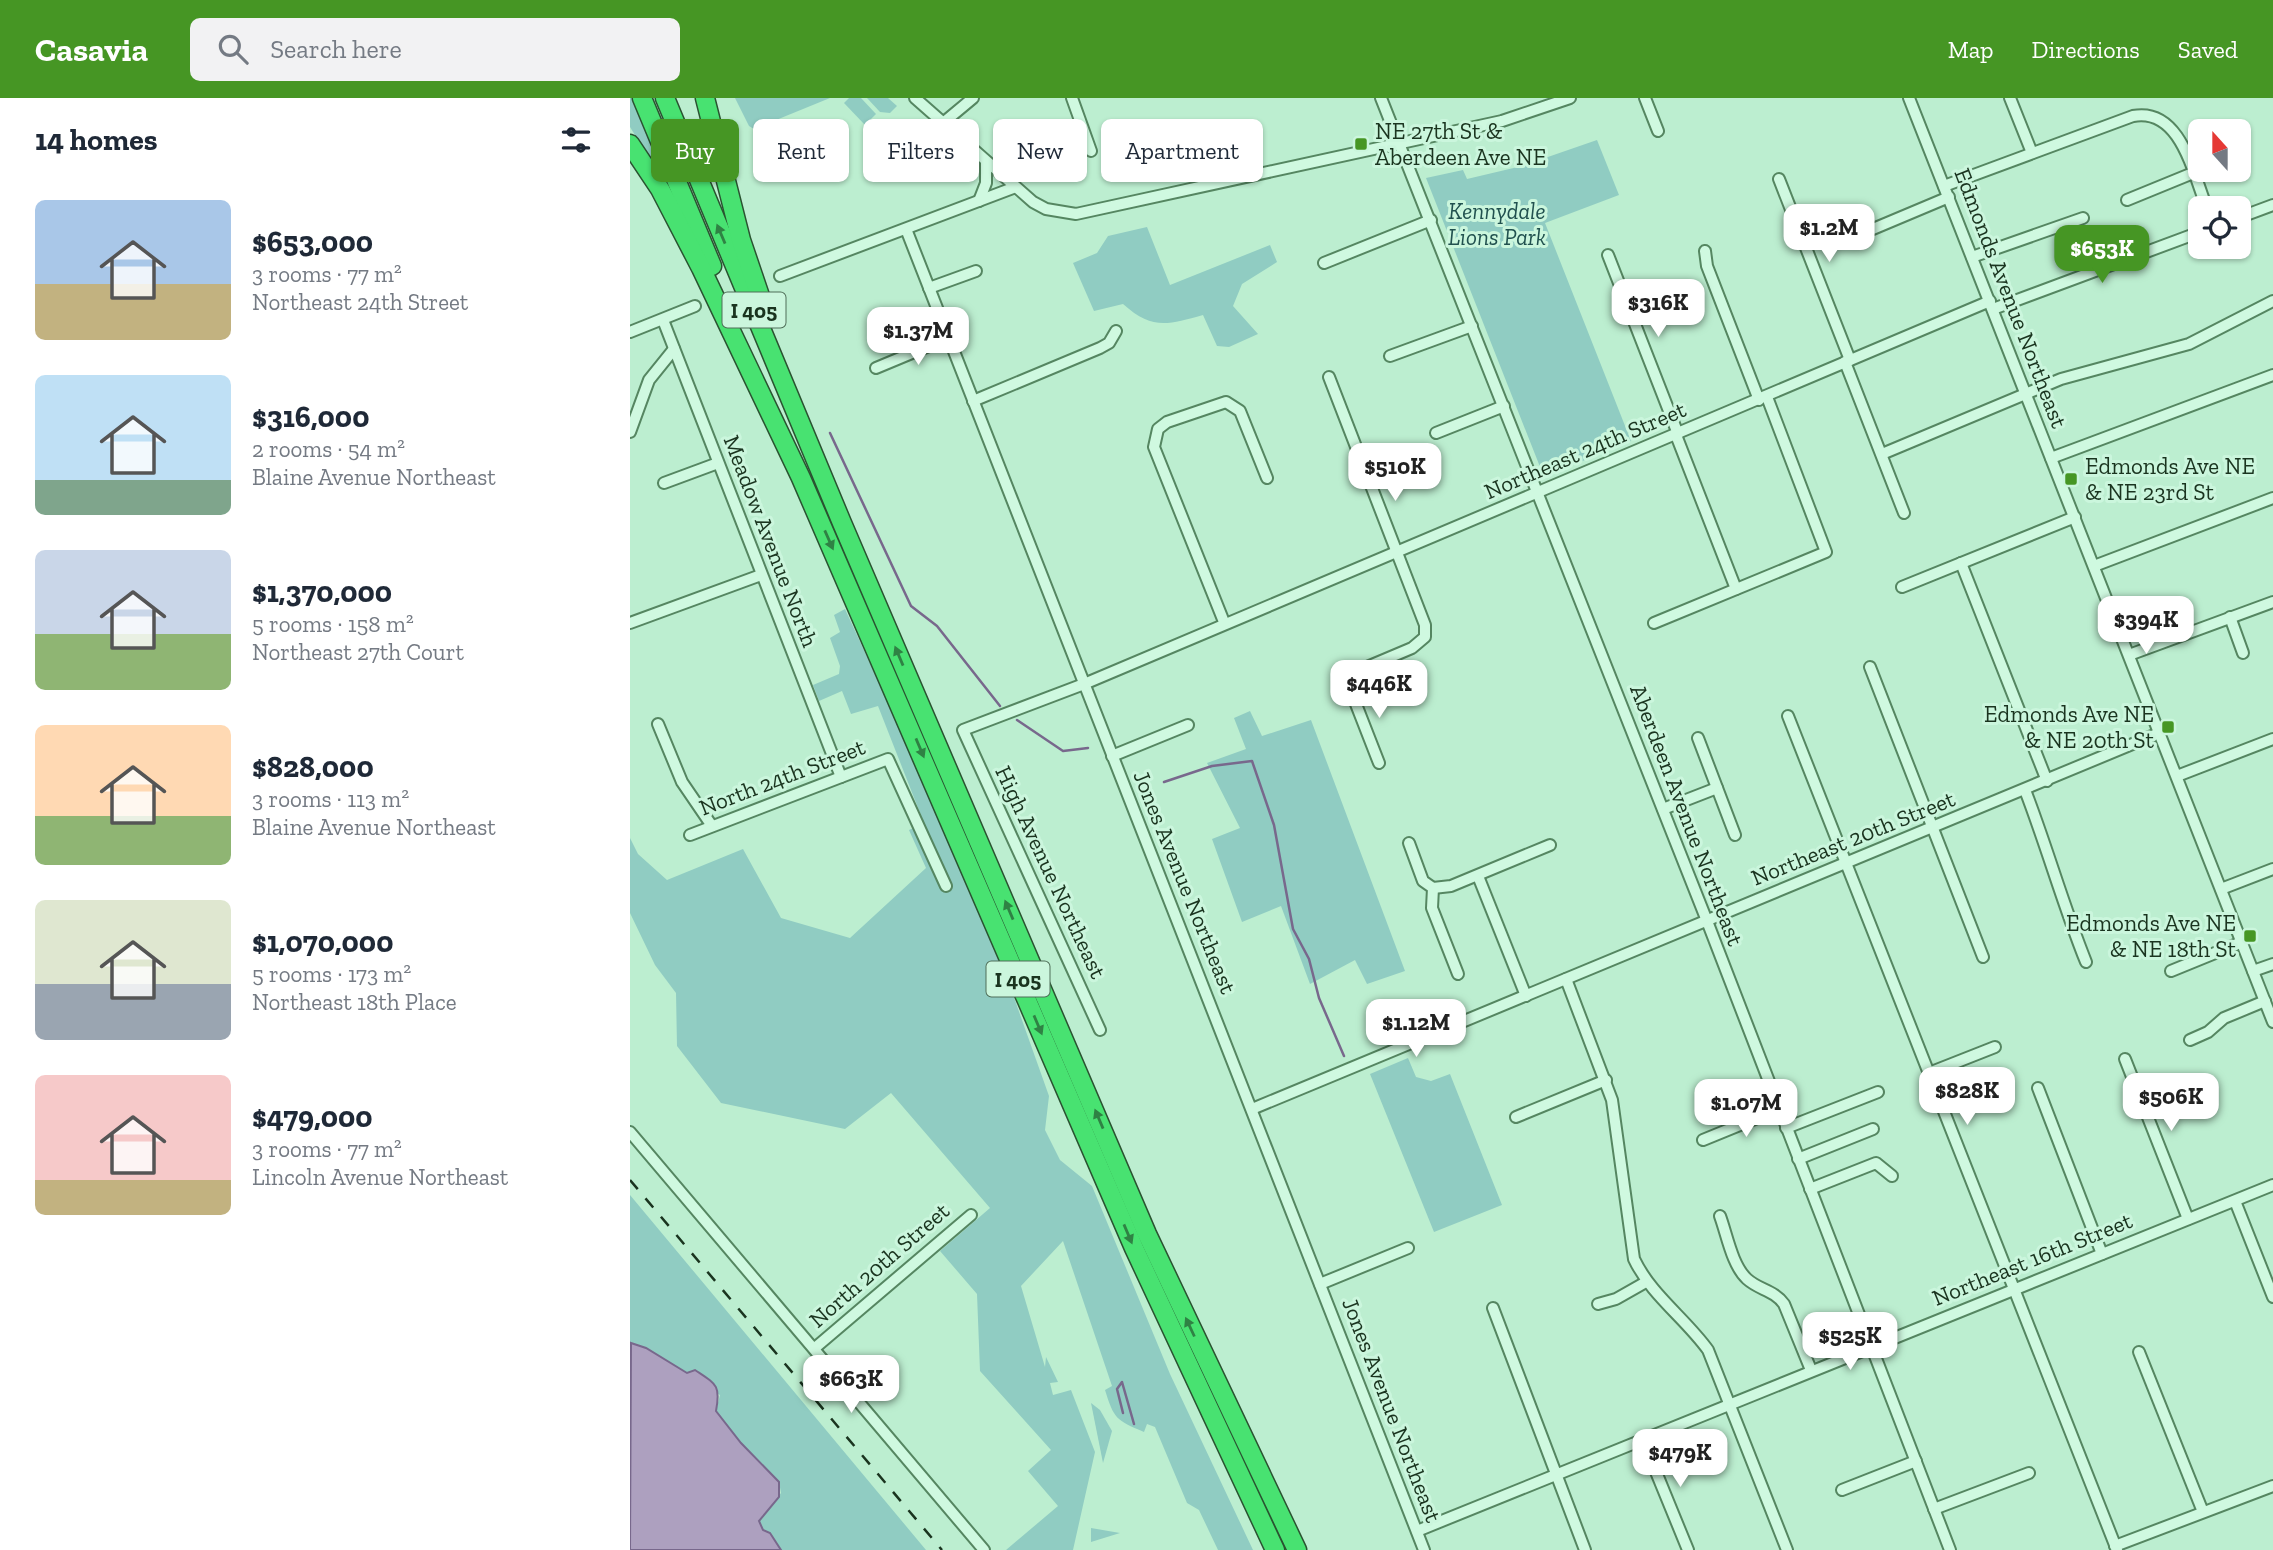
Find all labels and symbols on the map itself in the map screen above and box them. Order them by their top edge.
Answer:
place label: NE 27th St & Aberdeen Ave NE [1375,117,1546,171]
north arrow [2188,119,2250,182]
marker: NE 27th St & Aberdeen Ave NE [1353,136,1369,152]
street label: Edmonds Avenue Northeast [1948,164,2074,432]
park label: Kennydale Lions Park [1448,197,1546,251]
pin: $1.2M [1780,204,1878,264]
one-way arrow [716,223,727,244]
pin: $653K [2053,226,2151,285]
pin: $316K [1609,280,1707,339]
road number: I 405 [722,292,786,328]
pin: $1.37M [861,308,975,367]
street label: Northeast 24th Street [1480,395,1690,505]
street label: Meadow Avenue North [718,431,824,651]
pin: $510K [1346,444,1444,503]
place label: Edmonds Ave NE & NE 23rd St [2085,452,2255,506]
marker: Edmonds Ave NE & NE 23rd St [2063,471,2079,487]
one-way arrow [823,530,835,550]
pin: $394K [2097,596,2195,656]
one-way arrow [893,646,905,666]
pin: $446K [1330,660,1428,720]
street label: Aberdeen Avenue Northeast [1624,680,1750,950]
place label: Edmonds Ave NE & NE 20th St [1984,700,2154,754]
marker: Edmonds Ave NE & NE 20th St [2160,719,2176,735]
street label: North 24th Street [695,732,869,822]
one-way arrow [915,738,926,759]
street label: High Avenue Northeast [989,761,1113,983]
street label: Jones Avenue Northeast [1127,766,1243,998]
street label: Northeast 20th Street [1747,784,1959,892]
one-way arrow [1003,900,1015,920]
place label: Edmonds Ave NE & NE 18th St [2066,909,2236,963]
marker: Edmonds Ave NE & NE 18th St [2242,928,2258,944]
road number: I 405 [986,962,1050,996]
pin: $1.12M [1359,1000,1473,1059]
one-way arrow [1033,1015,1044,1036]
pin: $828K [1918,1068,2016,1127]
pin: $506K [2122,1074,2220,1133]
pin: $1.07M [1689,1080,1803,1139]
one-way arrow [1093,1108,1104,1129]
street label: North 20th Street [803,1196,955,1333]
street label: Northeast 16th Street [1928,1206,2136,1312]
one-way arrow [1123,1224,1134,1245]
street label: Jones Avenue Northeast [1336,1294,1448,1527]
pin: $525K [1801,1312,1899,1372]
one-way arrow [1184,1317,1195,1337]
pin: $663K [802,1356,900,1415]
pin: $479K [1631,1430,1729,1489]

